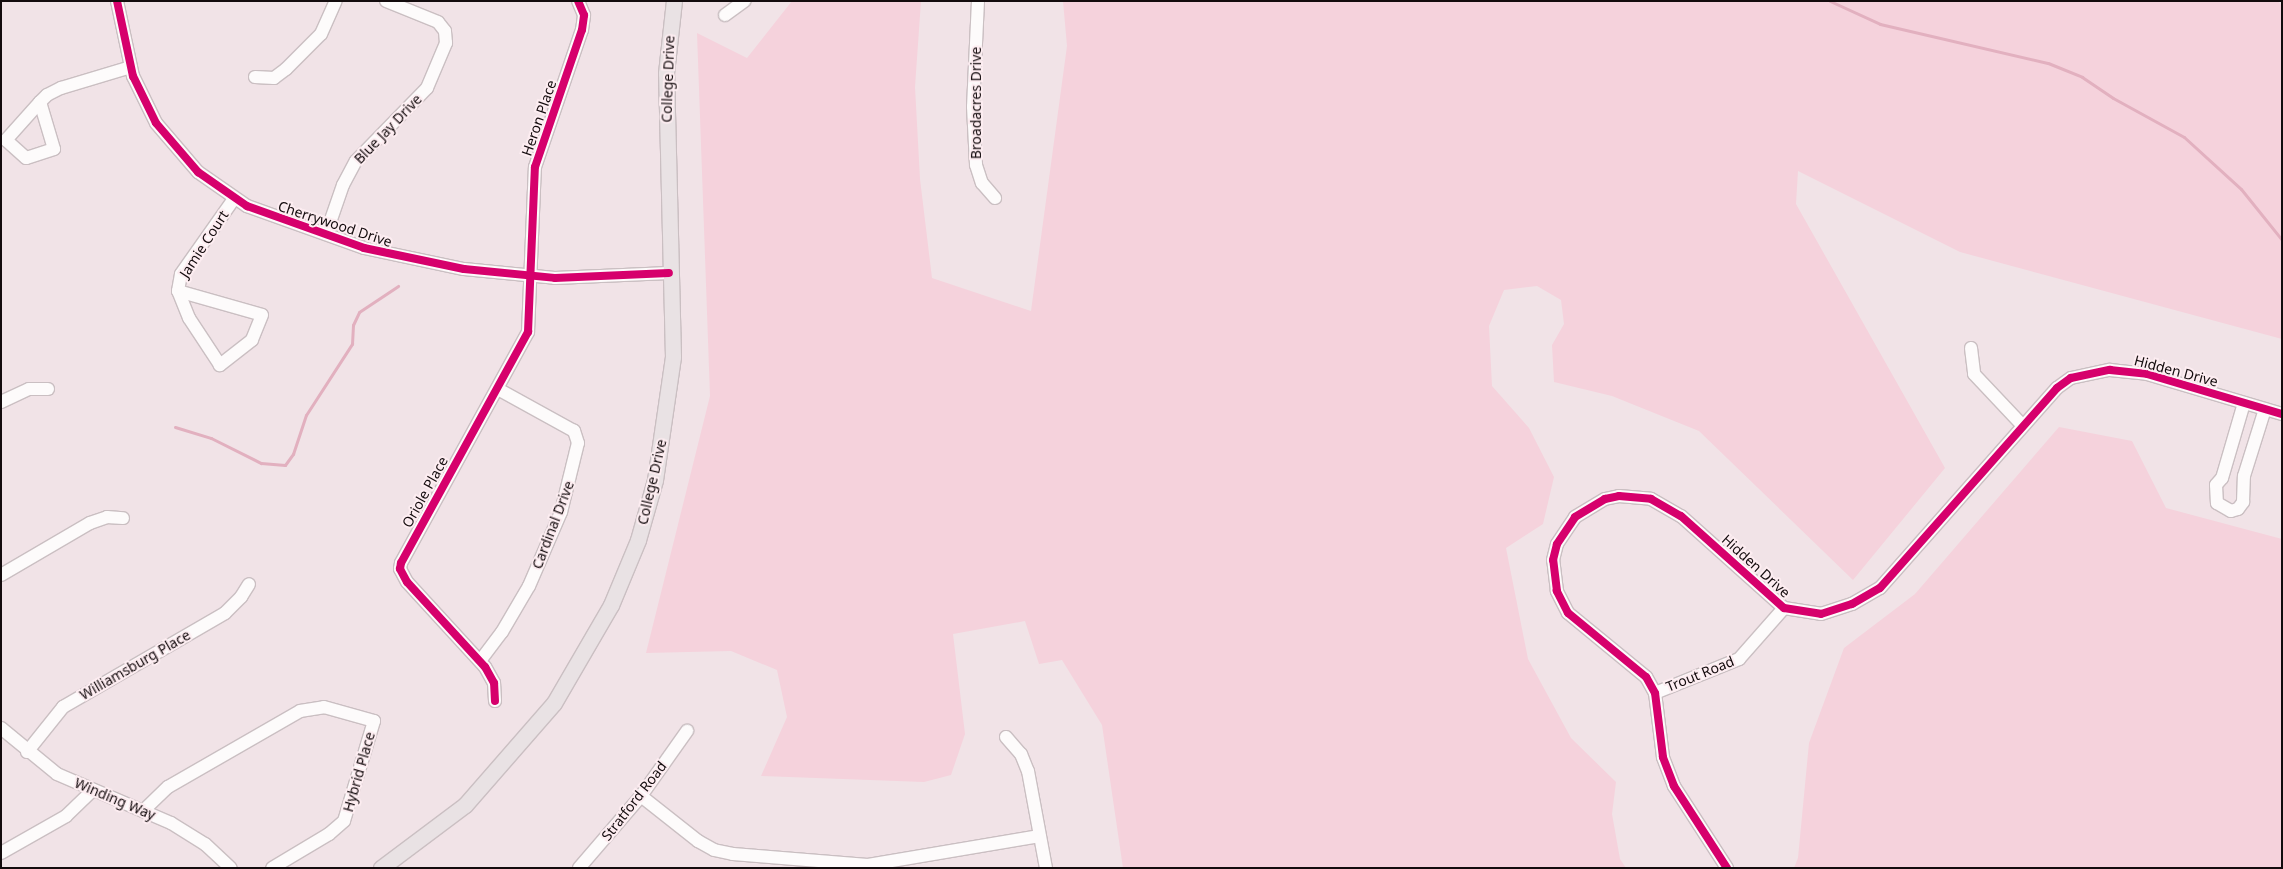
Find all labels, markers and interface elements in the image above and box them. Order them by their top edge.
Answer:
street label: College Drive [658,35,678,123]
street label: Broadacres Drive [968,47,984,159]
street label: Heron Place [518,78,560,158]
street label: Blue Jay Drive [351,91,425,167]
street label: Cherrywood Drive [276,198,394,250]
street label: Jamie Court [176,207,232,281]
street label: Hidden Drive [2132,352,2220,390]
street label: College Drive [634,438,670,526]
street label: Oriole Place [399,454,451,530]
street label: Cardinal Drive [529,479,577,571]
street label: Hidden Drive [1718,531,1794,601]
street label: Williamsburg Place [77,627,193,703]
street label: Trout Road [1663,653,1737,695]
street label: Hybrid Place [340,730,378,814]
street label: Stratford Road [598,758,670,844]
street label: Winding Way [72,774,158,824]

